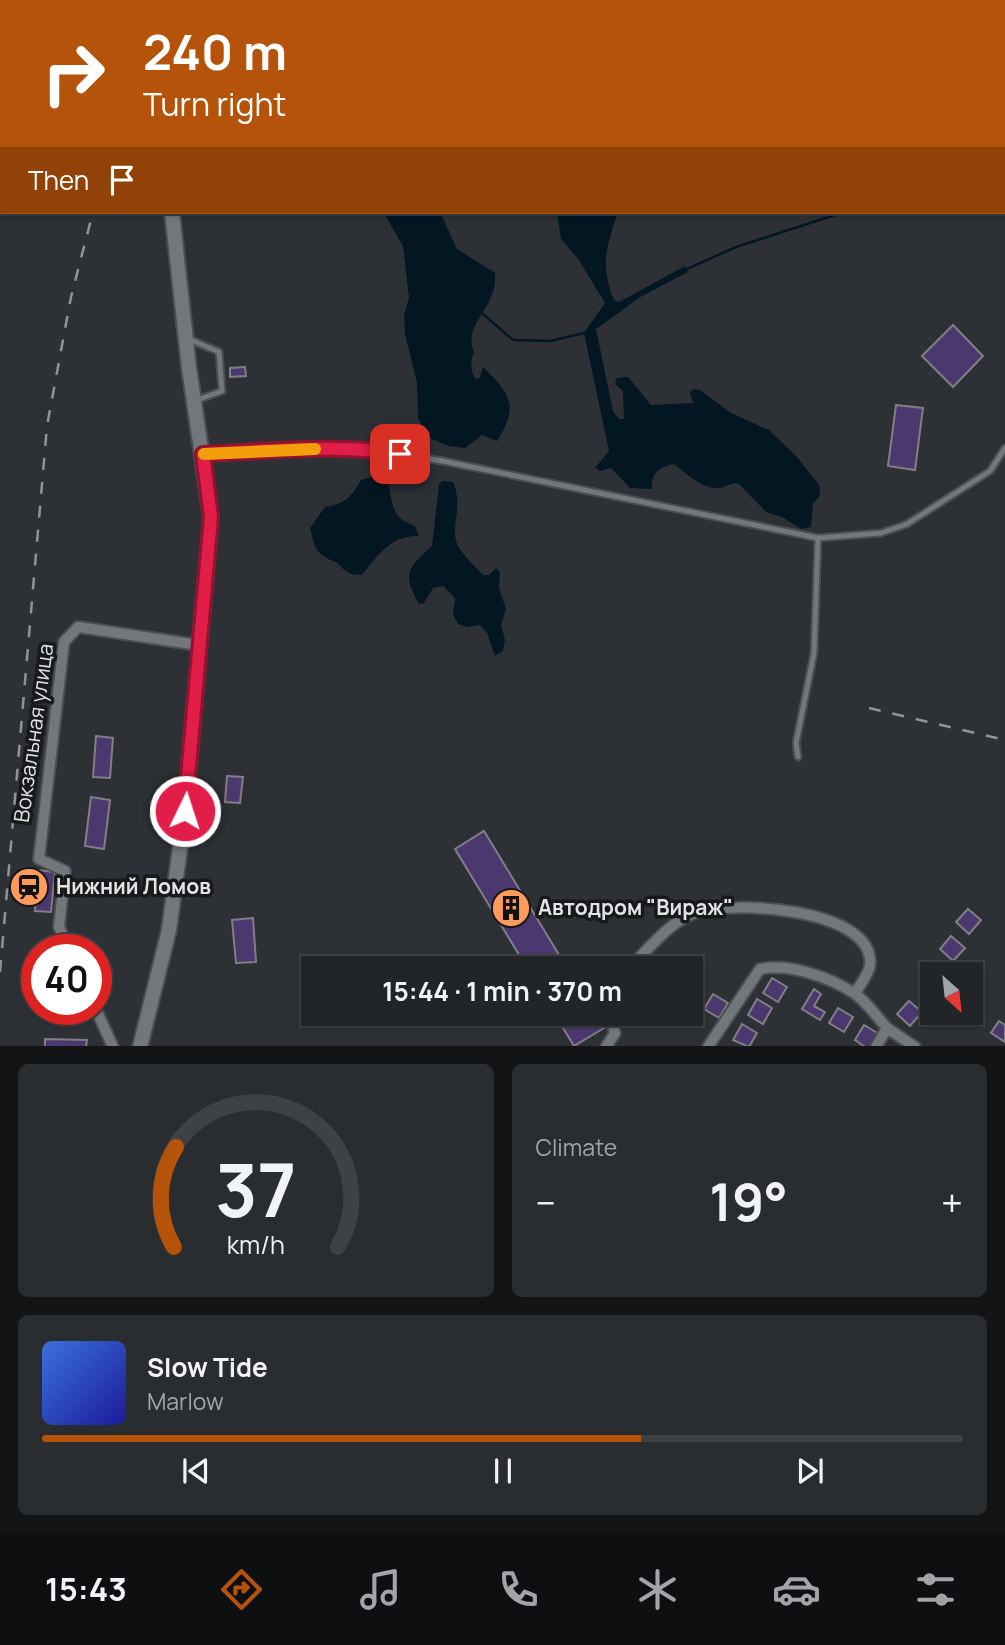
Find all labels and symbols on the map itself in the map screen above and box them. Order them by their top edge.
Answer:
pin [370,424,430,484]
street label: Вокзальная улица [7,642,59,824]
position arrow [148,774,222,848]
station icon: Нижний Ломов [8,866,50,908]
place label: Нижний Ломов [56,872,211,900]
building icon: Автодром "Вираж" [490,887,532,929]
place label: Автодром "Вираж" [538,893,733,921]
speed limit sign: 40 [21,934,112,1025]
north arrow [920,962,984,1026]

